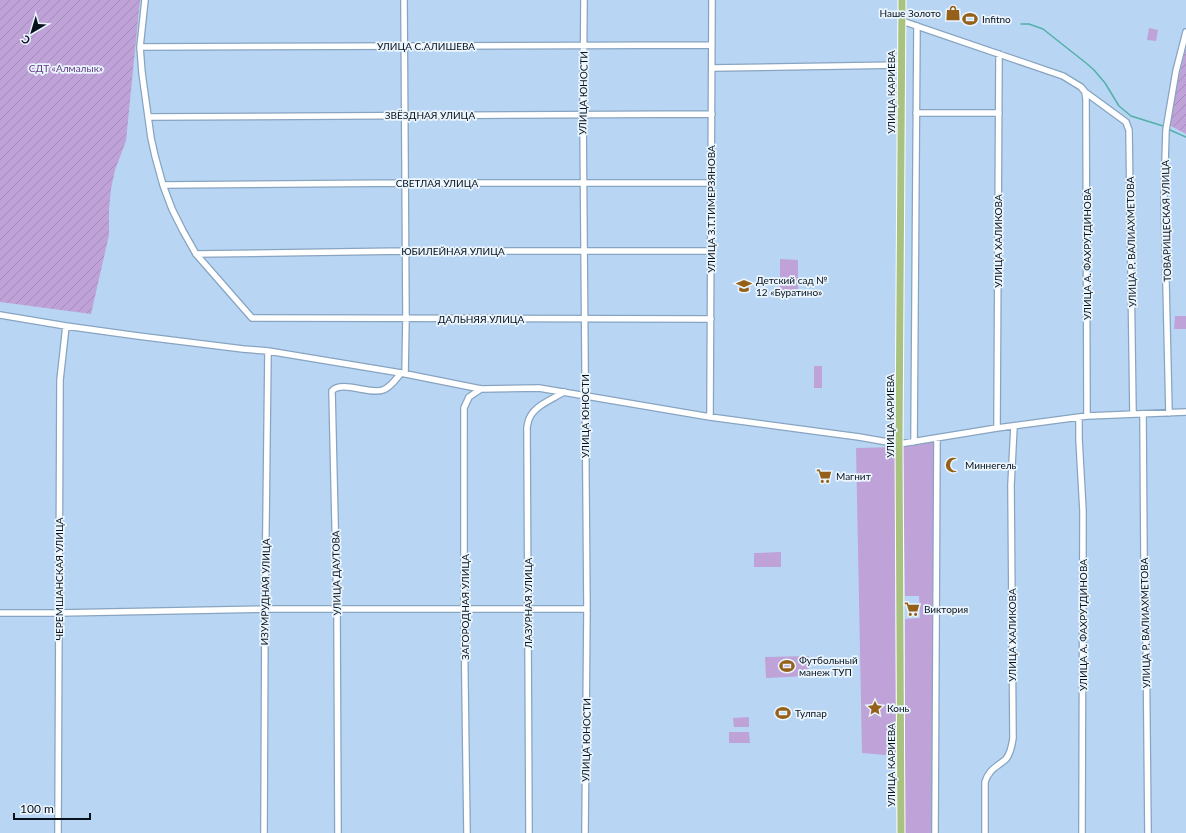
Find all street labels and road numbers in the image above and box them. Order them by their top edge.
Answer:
street label: УЛИЦА С.АЛИШЕВА [377,40,475,52]
street label: УЛИЦА КАРИЕВА [885,50,897,134]
street label: УЛИЦА ЮНОСТИ [576,51,590,135]
street label: ЗВЁЗДНАЯ УЛИЦА [385,109,475,121]
street label: УЛИЦА З.Т.ТИМЕРЗЯНОВА [705,145,717,273]
street label: ТОВАРИЩЕСКАЯ УЛИЦА [1159,160,1173,282]
street label: УЛИЦА Р. ВАЛИАХМЕТОВА [1124,176,1138,307]
street label: СВЕТЛАЯ УЛИЦА [396,177,479,189]
street label: УЛИЦА А. ФАХРУТДИНОВА [1081,188,1093,320]
street label: УЛИЦА ХАЛИКОВА [992,194,1004,288]
street label: ЮБИЛЕЙНАЯ УЛИЦА [401,245,505,257]
street label: ДАЛЬНЯЯ УЛИЦА [438,313,525,325]
street label: УЛИЦА ЮНОСТИ [579,374,591,458]
street label: УЛИЦА КАРИЕВА [884,374,896,458]
street label: ЧЕРЕМШАНСКАЯ УЛИЦА [53,517,65,641]
street label: УЛИЦА ДАУТОВА [329,530,343,616]
street label: ИЗУМРУДНАЯ УЛИЦА [258,538,272,646]
street label: ЗАГОРОДНАЯ УЛИЦА [459,554,471,660]
street label: ЛАЗУРНАЯ УЛИЦА [522,557,534,649]
street label: УЛИЦА Р. ВАЛИАХМЕТОВА [1138,557,1152,688]
street label: УЛИЦА А. ФАХРУТДИНОВА [1077,559,1089,691]
street label: УЛИЦА ХАЛИКОВА [1006,588,1018,682]
street label: УЛИЦА ЮНОСТИ [579,698,593,782]
street label: УЛИЦА КАРИЕВА [885,723,897,807]

